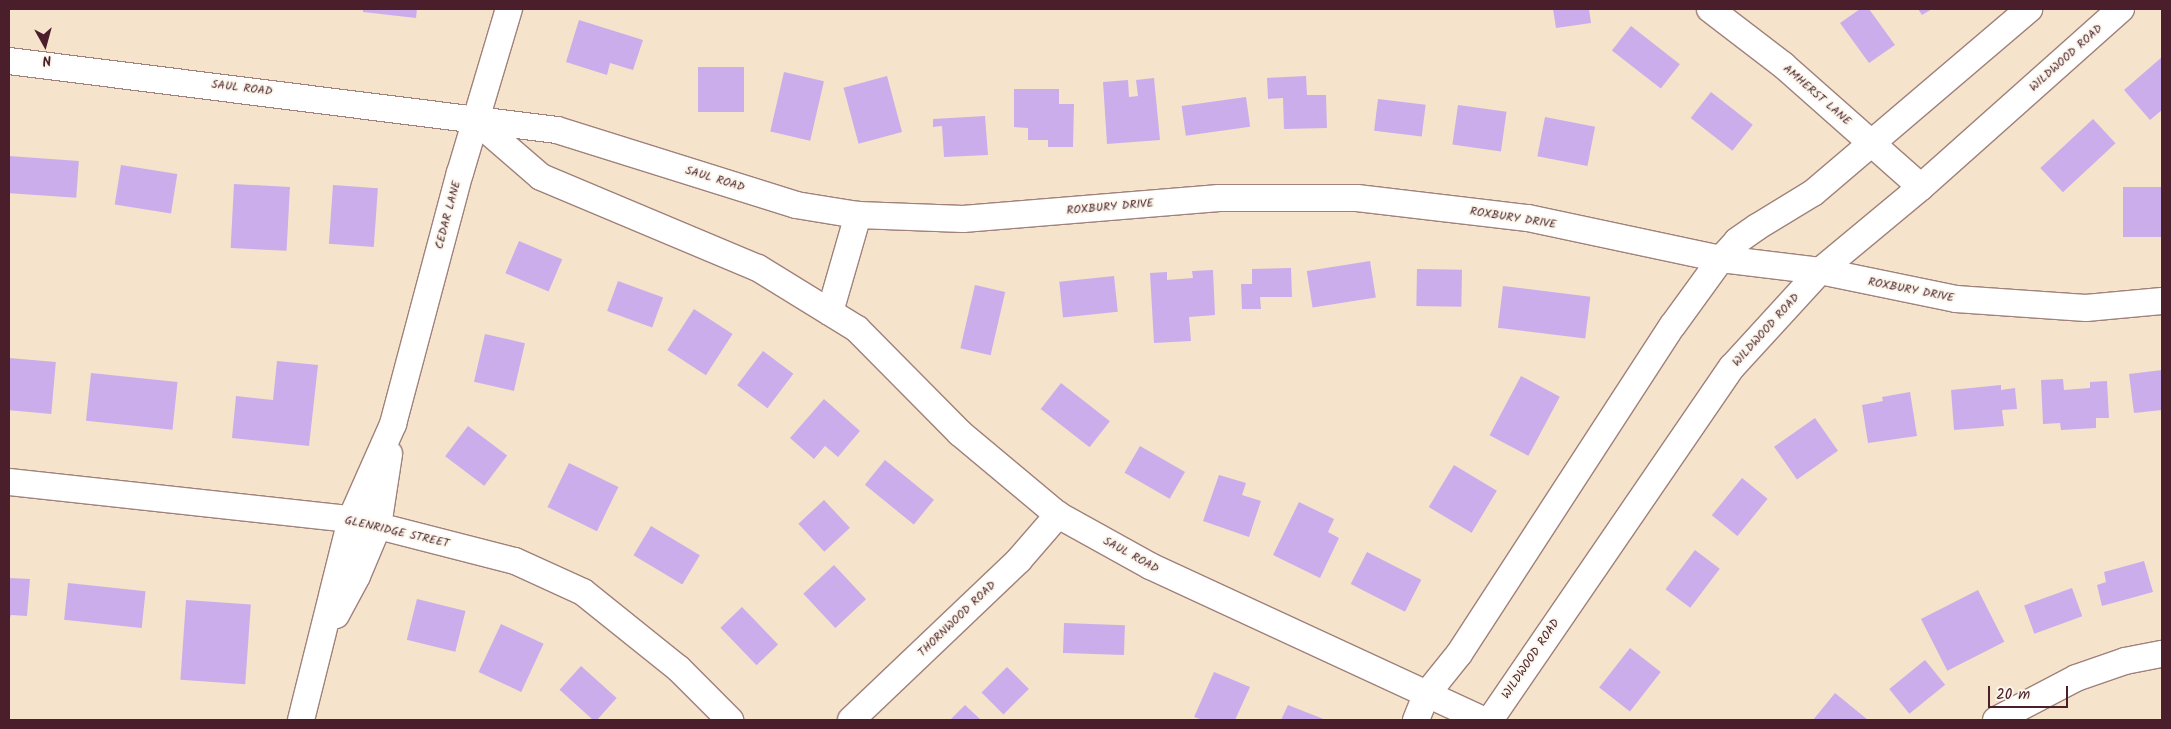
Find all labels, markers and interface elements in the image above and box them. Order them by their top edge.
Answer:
north arrow [20,20,70,70]
street label: WILDWOOD ROAD [2026,21,2106,95]
text: N [41,48,53,71]
street label: AMHERST LANE [1780,62,1854,128]
street label: SAUL ROAD [211,77,273,99]
street label: SAUL ROAD [683,163,747,195]
street label: CEDAR LANE [432,179,464,251]
street label: ROXBURY DRIVE [1066,196,1154,218]
street label: ROXBURY DRIVE [1469,204,1557,232]
street label: ROXBURY DRIVE [1867,275,1955,305]
street label: WILDWOOD ROAD [1729,290,1803,370]
street label: GLENRIDGE STREET [343,513,451,551]
street label: SAUL ROAD [1101,534,1161,576]
street label: THORNWOOD ROAD [915,578,999,660]
street label: WILDWOOD ROAD [1499,616,1563,702]
scale bar [1991,676,2071,708]
text: 20 m [1996,683,2030,707]

